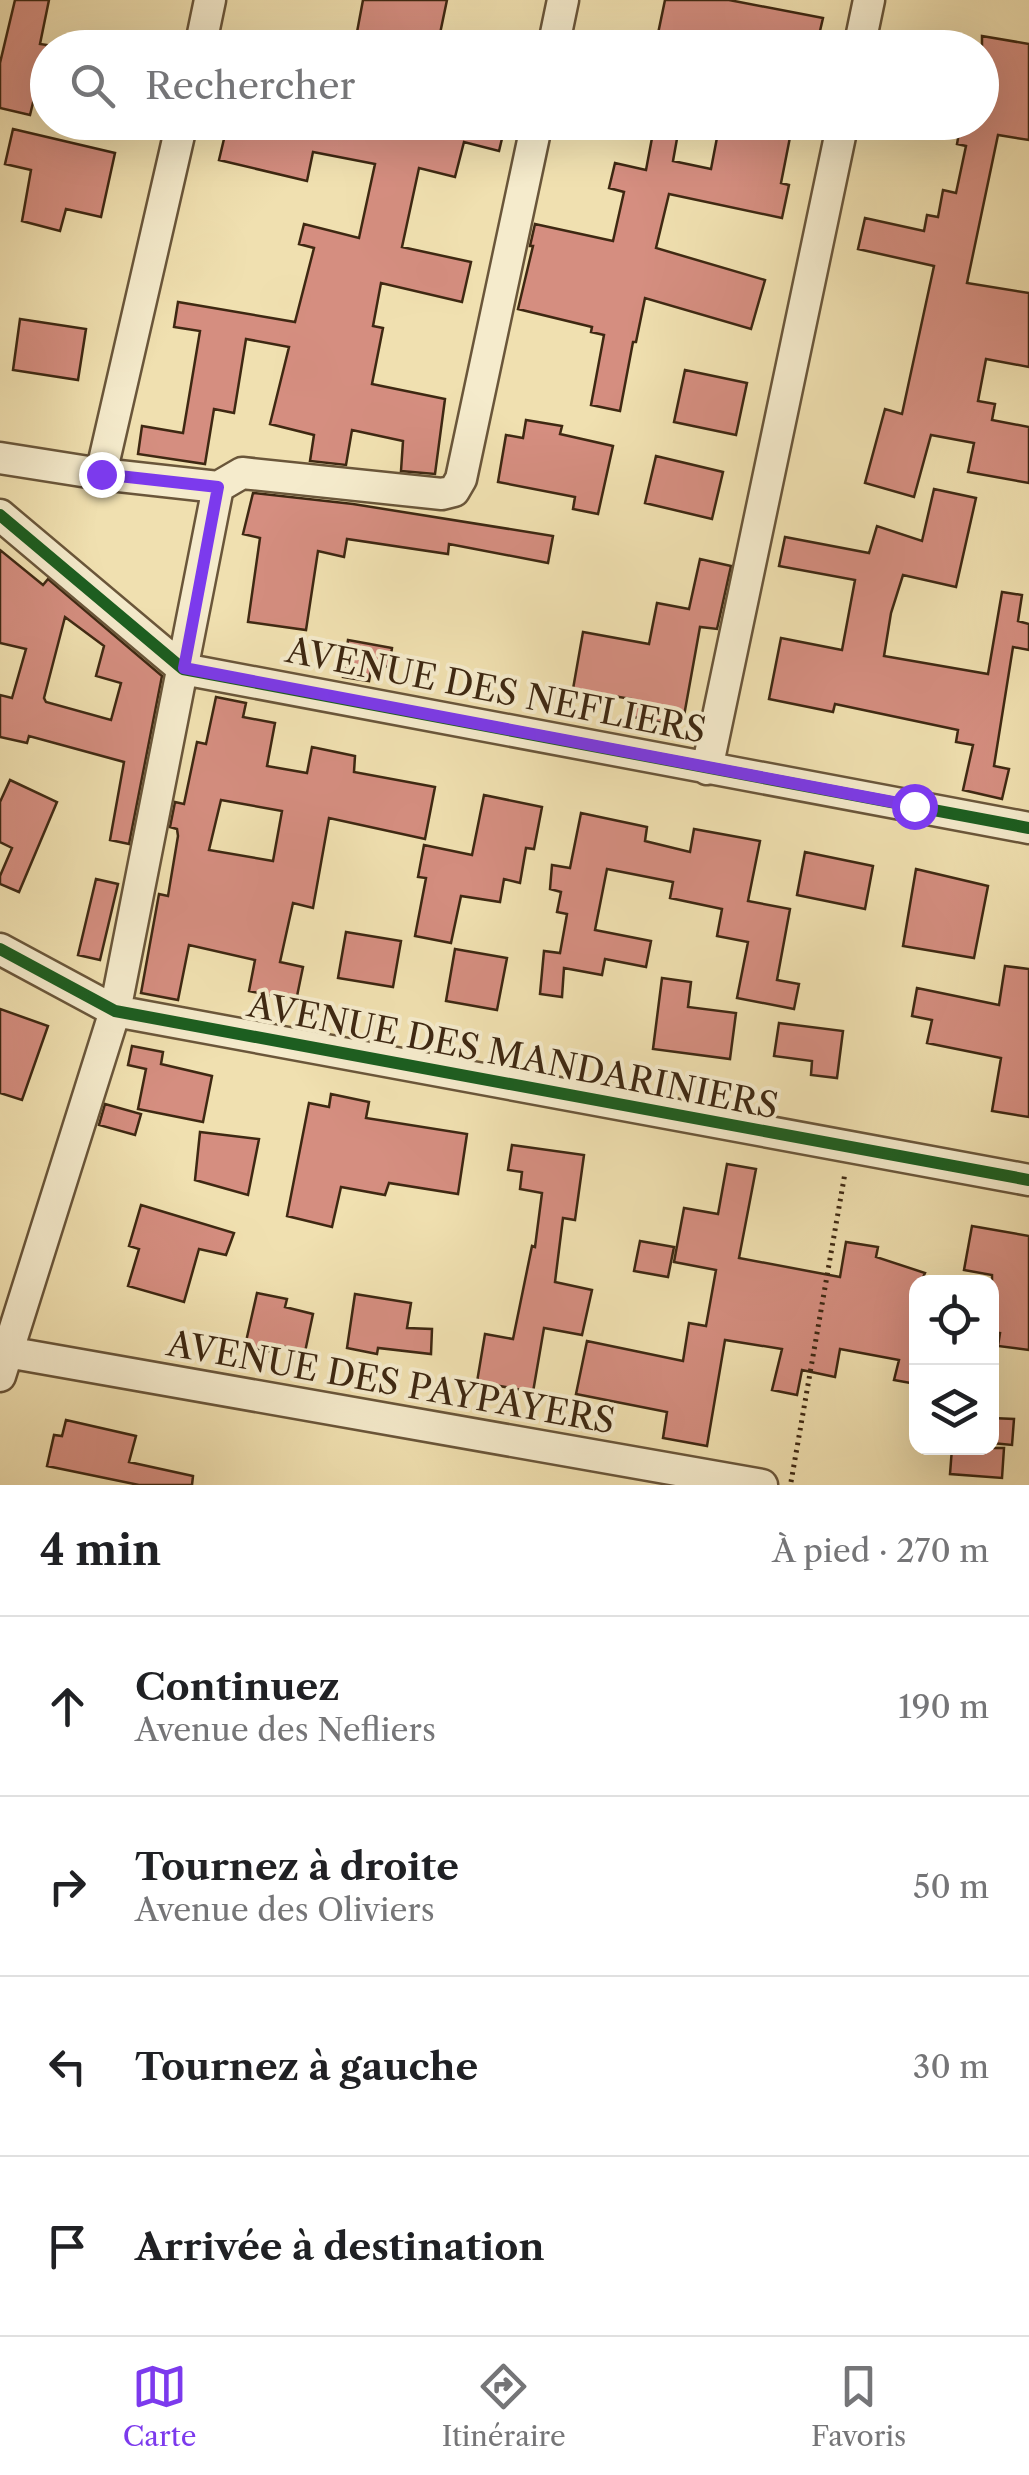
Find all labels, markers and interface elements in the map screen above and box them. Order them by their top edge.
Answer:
search box [30,30,999,140]
icon: search [65,58,120,113]
text: Rechercher [145,62,355,109]
route end [79,452,125,498]
street label: AVENUE DES NEFLIERS [281,628,710,752]
route start [892,784,938,830]
street label: AVENUE DES MANDARINIERS [243,982,782,1128]
map controls [909,1275,999,1455]
button: locate [909,1275,999,1365]
street label: AVENUE DES PAYPAYERS [163,1321,618,1443]
button: layers [909,1365,999,1455]
text: 4 min [40,1524,161,1576]
text: À pied · 270 m [772,1531,989,1570]
text: Continuez [135,1663,340,1710]
icon: ahead [40,1679,95,1734]
text: 190 m [898,1687,989,1726]
text: Avenue des Nefliers [135,1710,436,1749]
text: Tournez à droite [135,1843,459,1890]
icon: right [40,1859,95,1914]
text: 50 m [913,1867,989,1906]
text: Avenue des Oliviers [135,1890,435,1929]
icon: left [40,2039,95,2094]
text: Tournez à gauche [135,2043,478,2090]
text: 30 m [913,2047,989,2086]
icon: arrive [40,2219,95,2274]
text: Arrivée à destination [135,2223,545,2270]
tab: Carte [123,2359,196,2453]
tab: Itinéraire [442,2359,566,2453]
tab: Favoris [811,2359,906,2453]

